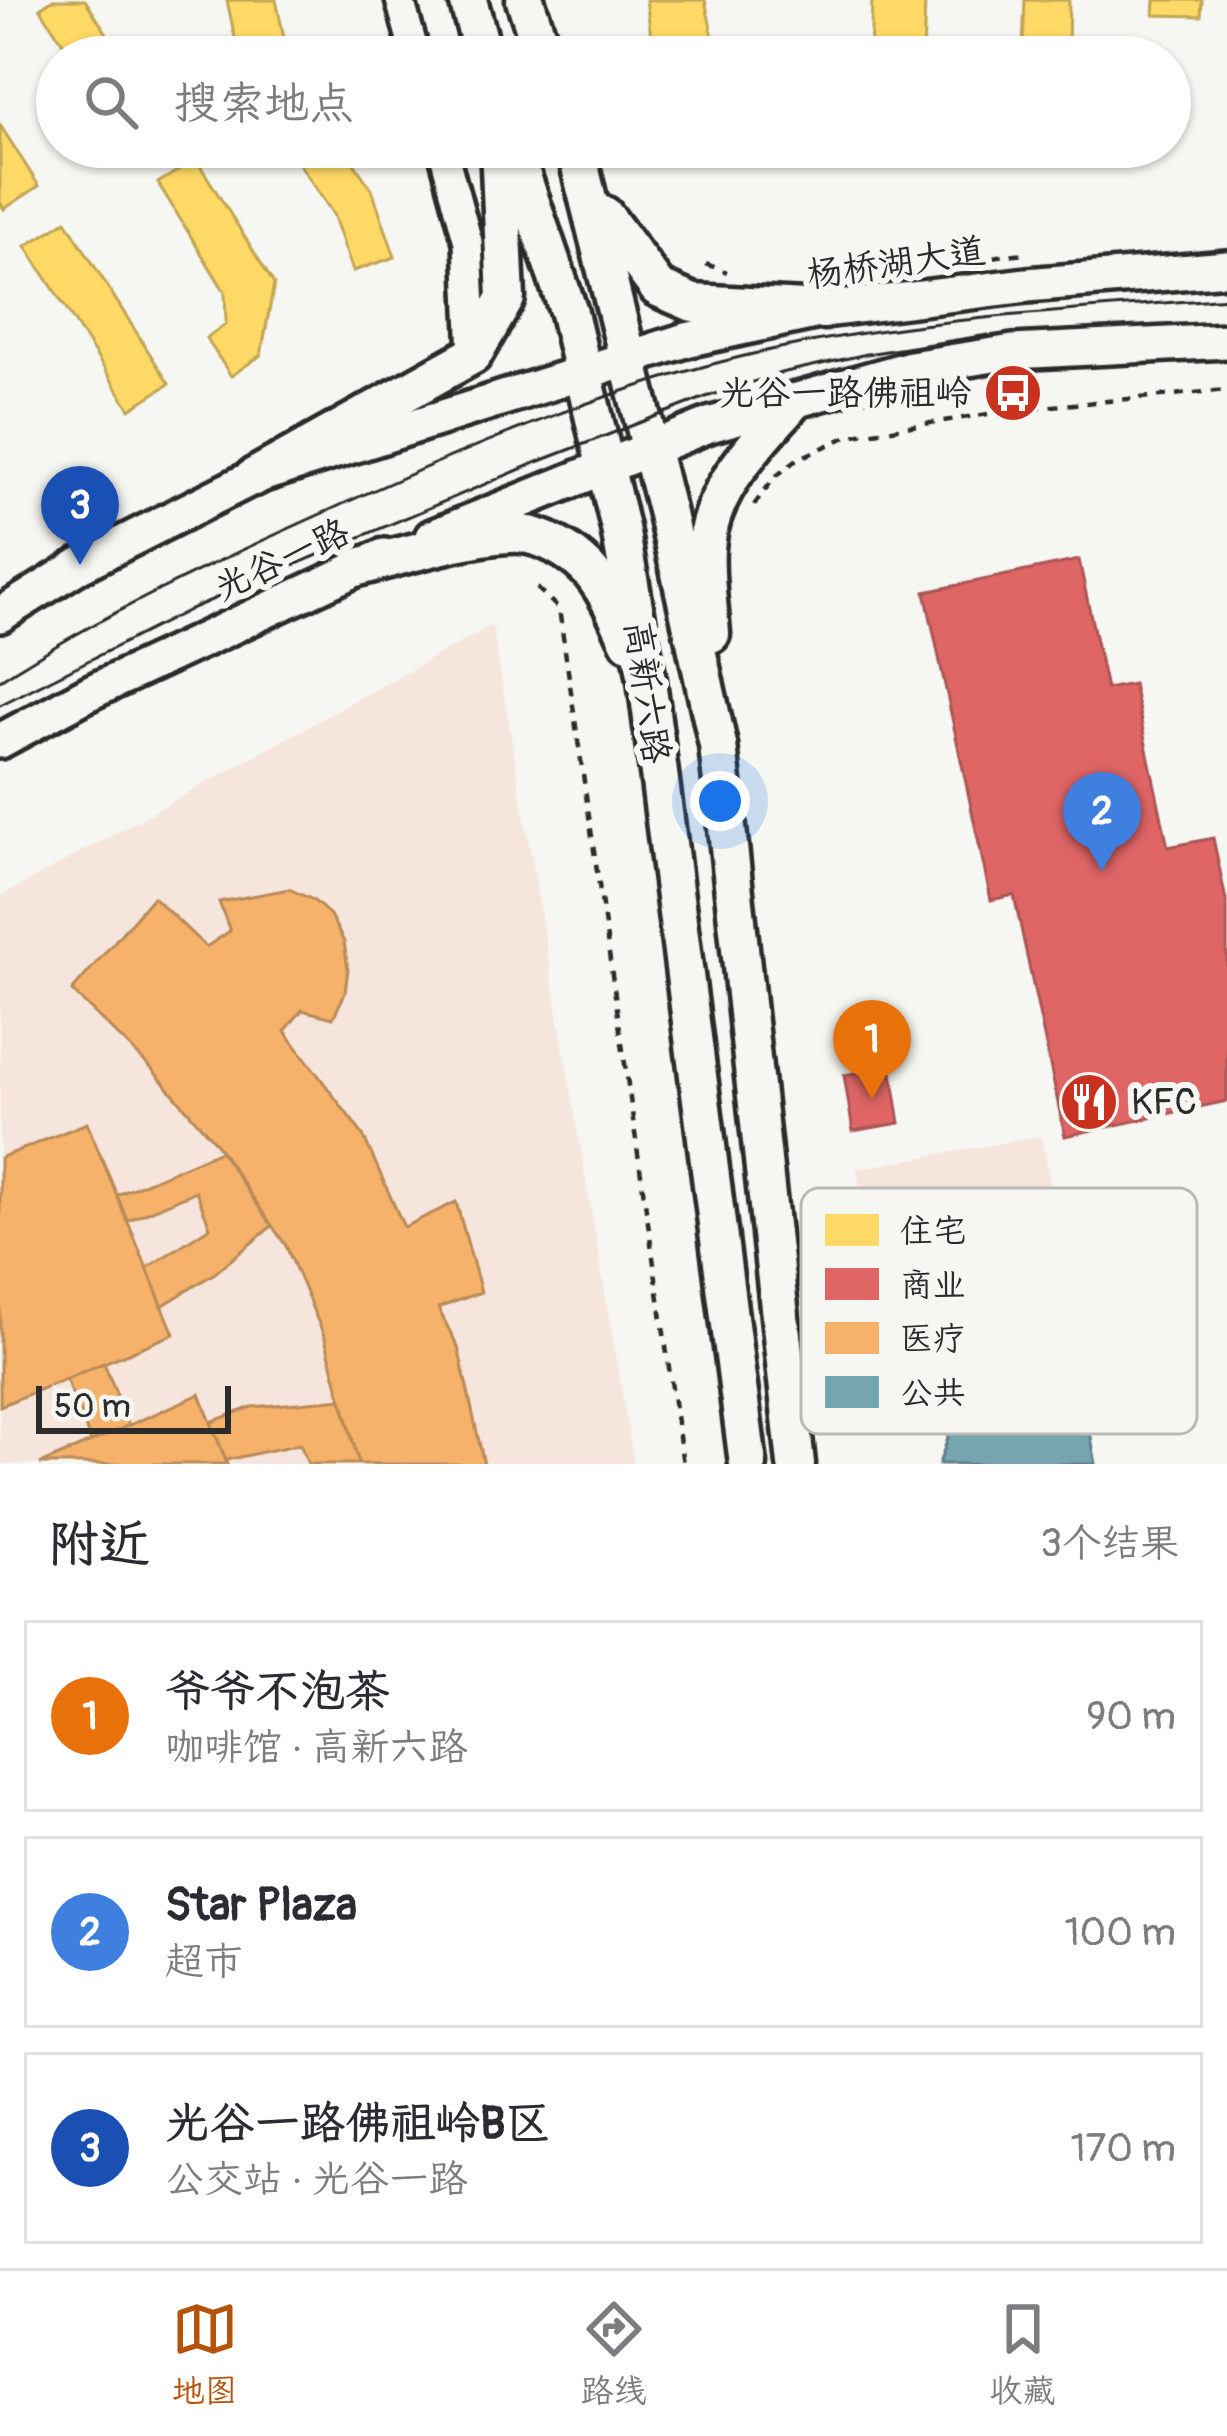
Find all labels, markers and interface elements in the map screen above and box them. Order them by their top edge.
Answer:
search box [36,36,1191,168]
icon: search [78,69,144,135]
text: 搜索地点 [174,76,354,132]
street label: 杨桥湖大道 [804,228,988,298]
bus stop icon: 光谷一路佛祖岭 [982,362,1044,424]
place label: 光谷一路佛祖岭 [719,371,971,416]
pin: 3 [41,466,119,565]
street label: 光谷一路 [207,509,357,611]
street label: 高新六路 [615,618,679,766]
your location [690,771,750,831]
pin: 2 [1063,772,1141,871]
pin: 1 [833,1000,911,1099]
restaurant icon: KFC [1058,1071,1120,1133]
place label: KFC [1131,1080,1197,1125]
legend [801,1188,1197,1434]
text: 住宅 [900,1211,966,1252]
text: 商业 [900,1265,966,1306]
text: 医疗 [900,1319,966,1360]
text: 公共 [900,1373,966,1414]
scale bar [36,1380,231,1433]
text: 50 m [54,1386,131,1427]
text: 附近 [48,1513,150,1577]
text: 3个结果 [1040,1519,1179,1568]
text: 爷爷不泡茶 [165,1664,390,1720]
text: 1 [82,1692,98,1741]
text: 90 m [1086,1692,1176,1741]
text: 咖啡馆 · 高新六路 [165,1723,468,1772]
text: Star Plaza [165,1878,357,1934]
text: 2 [79,1908,101,1957]
text: 100 m [1064,1908,1176,1957]
text: 超市 [165,1937,243,1986]
text: 光谷一路佛祖岭B区 [165,2096,550,2152]
text: 3 [79,2124,101,2173]
text: 170 m [1070,2124,1176,2173]
text: 公交站 · 光谷一路 [165,2155,468,2204]
tab: 地图 [172,2296,238,2412]
tab: 路线 [581,2296,647,2412]
tab: 收藏 [990,2296,1056,2412]

